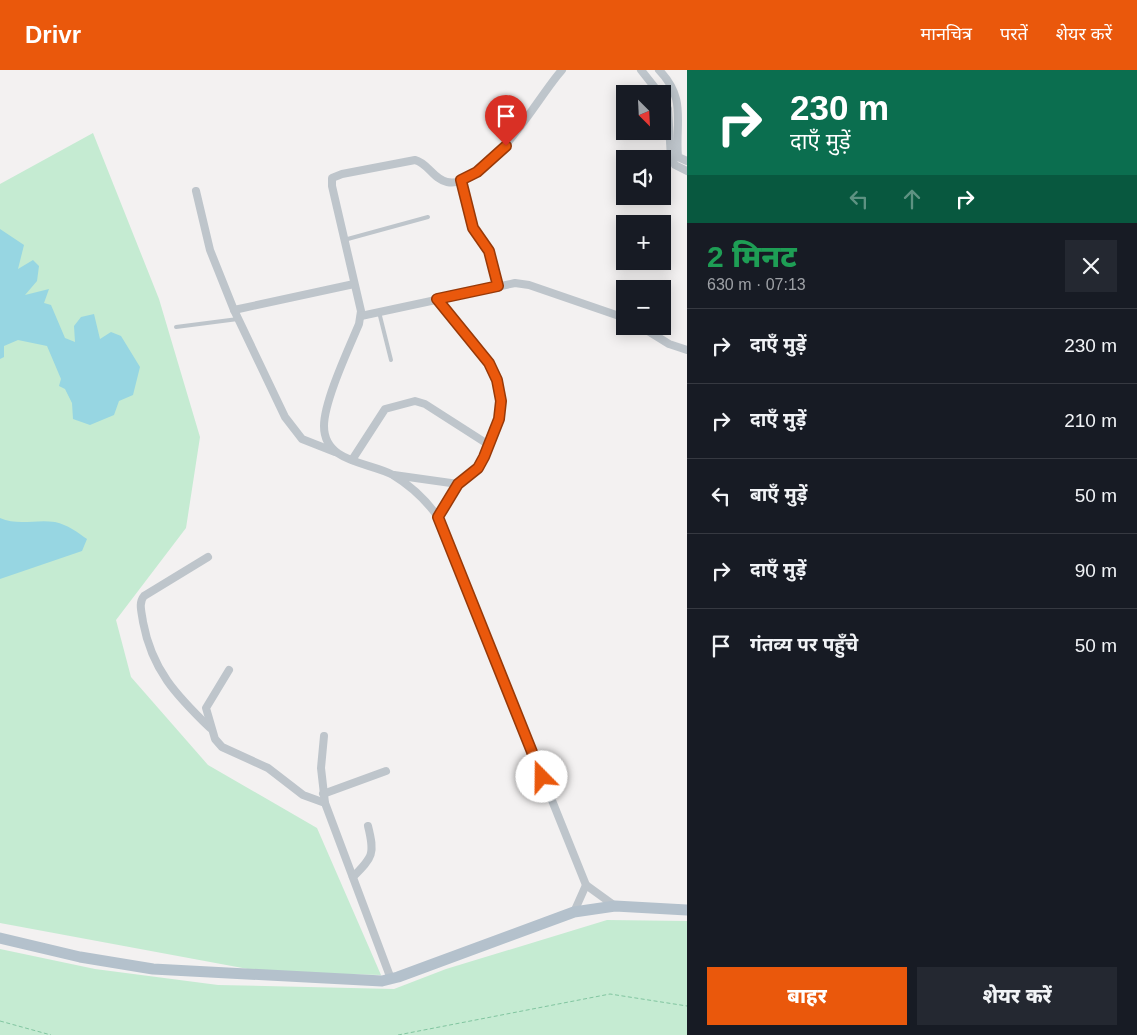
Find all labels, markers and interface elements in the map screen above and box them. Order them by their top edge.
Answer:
text: Drivr [25,21,81,48]
text: मानचित्र [920,24,972,44]
text: परतें [1000,24,1028,44]
text: शेयर करें [1056,24,1112,44]
north arrow [616,85,671,140]
map controls [616,85,671,335]
text: 230 m [790,88,889,127]
icon: right [707,90,772,155]
pin [485,95,527,146]
icon: arrive [492,102,520,130]
text: दाएँ मुड़ें [790,129,851,154]
button: sound [616,150,671,205]
icon: left [845,185,873,213]
icon: ahead [898,185,926,213]
icon: right [951,185,979,213]
button: + [616,215,671,270]
text: 2 मिनट [707,240,797,273]
button: close [1065,240,1117,292]
text: 630 m · 07:13 [707,276,806,293]
button: − [616,280,671,335]
icon: right [707,332,735,360]
text: दाएँ मुड़ें [750,334,806,355]
text: 230 m [1064,335,1117,356]
icon: right [707,407,735,435]
text: दाएँ मुड़ें [750,409,806,430]
text: 210 m [1064,410,1117,431]
icon: left [707,482,735,510]
text: बाएँ मुड़ें [750,484,807,505]
text: 50 m [1075,485,1117,506]
icon: right [707,557,735,585]
text: दाएँ मुड़ें [750,559,806,580]
text: 90 m [1075,560,1117,581]
icon: arrive [707,632,735,660]
text: गंतव्य पर पहुँचे [750,634,858,655]
text: 50 m [1075,635,1117,656]
position arrow [515,750,567,802]
button: बाहर [707,967,907,1025]
button: शेयर करें [917,967,1117,1025]

